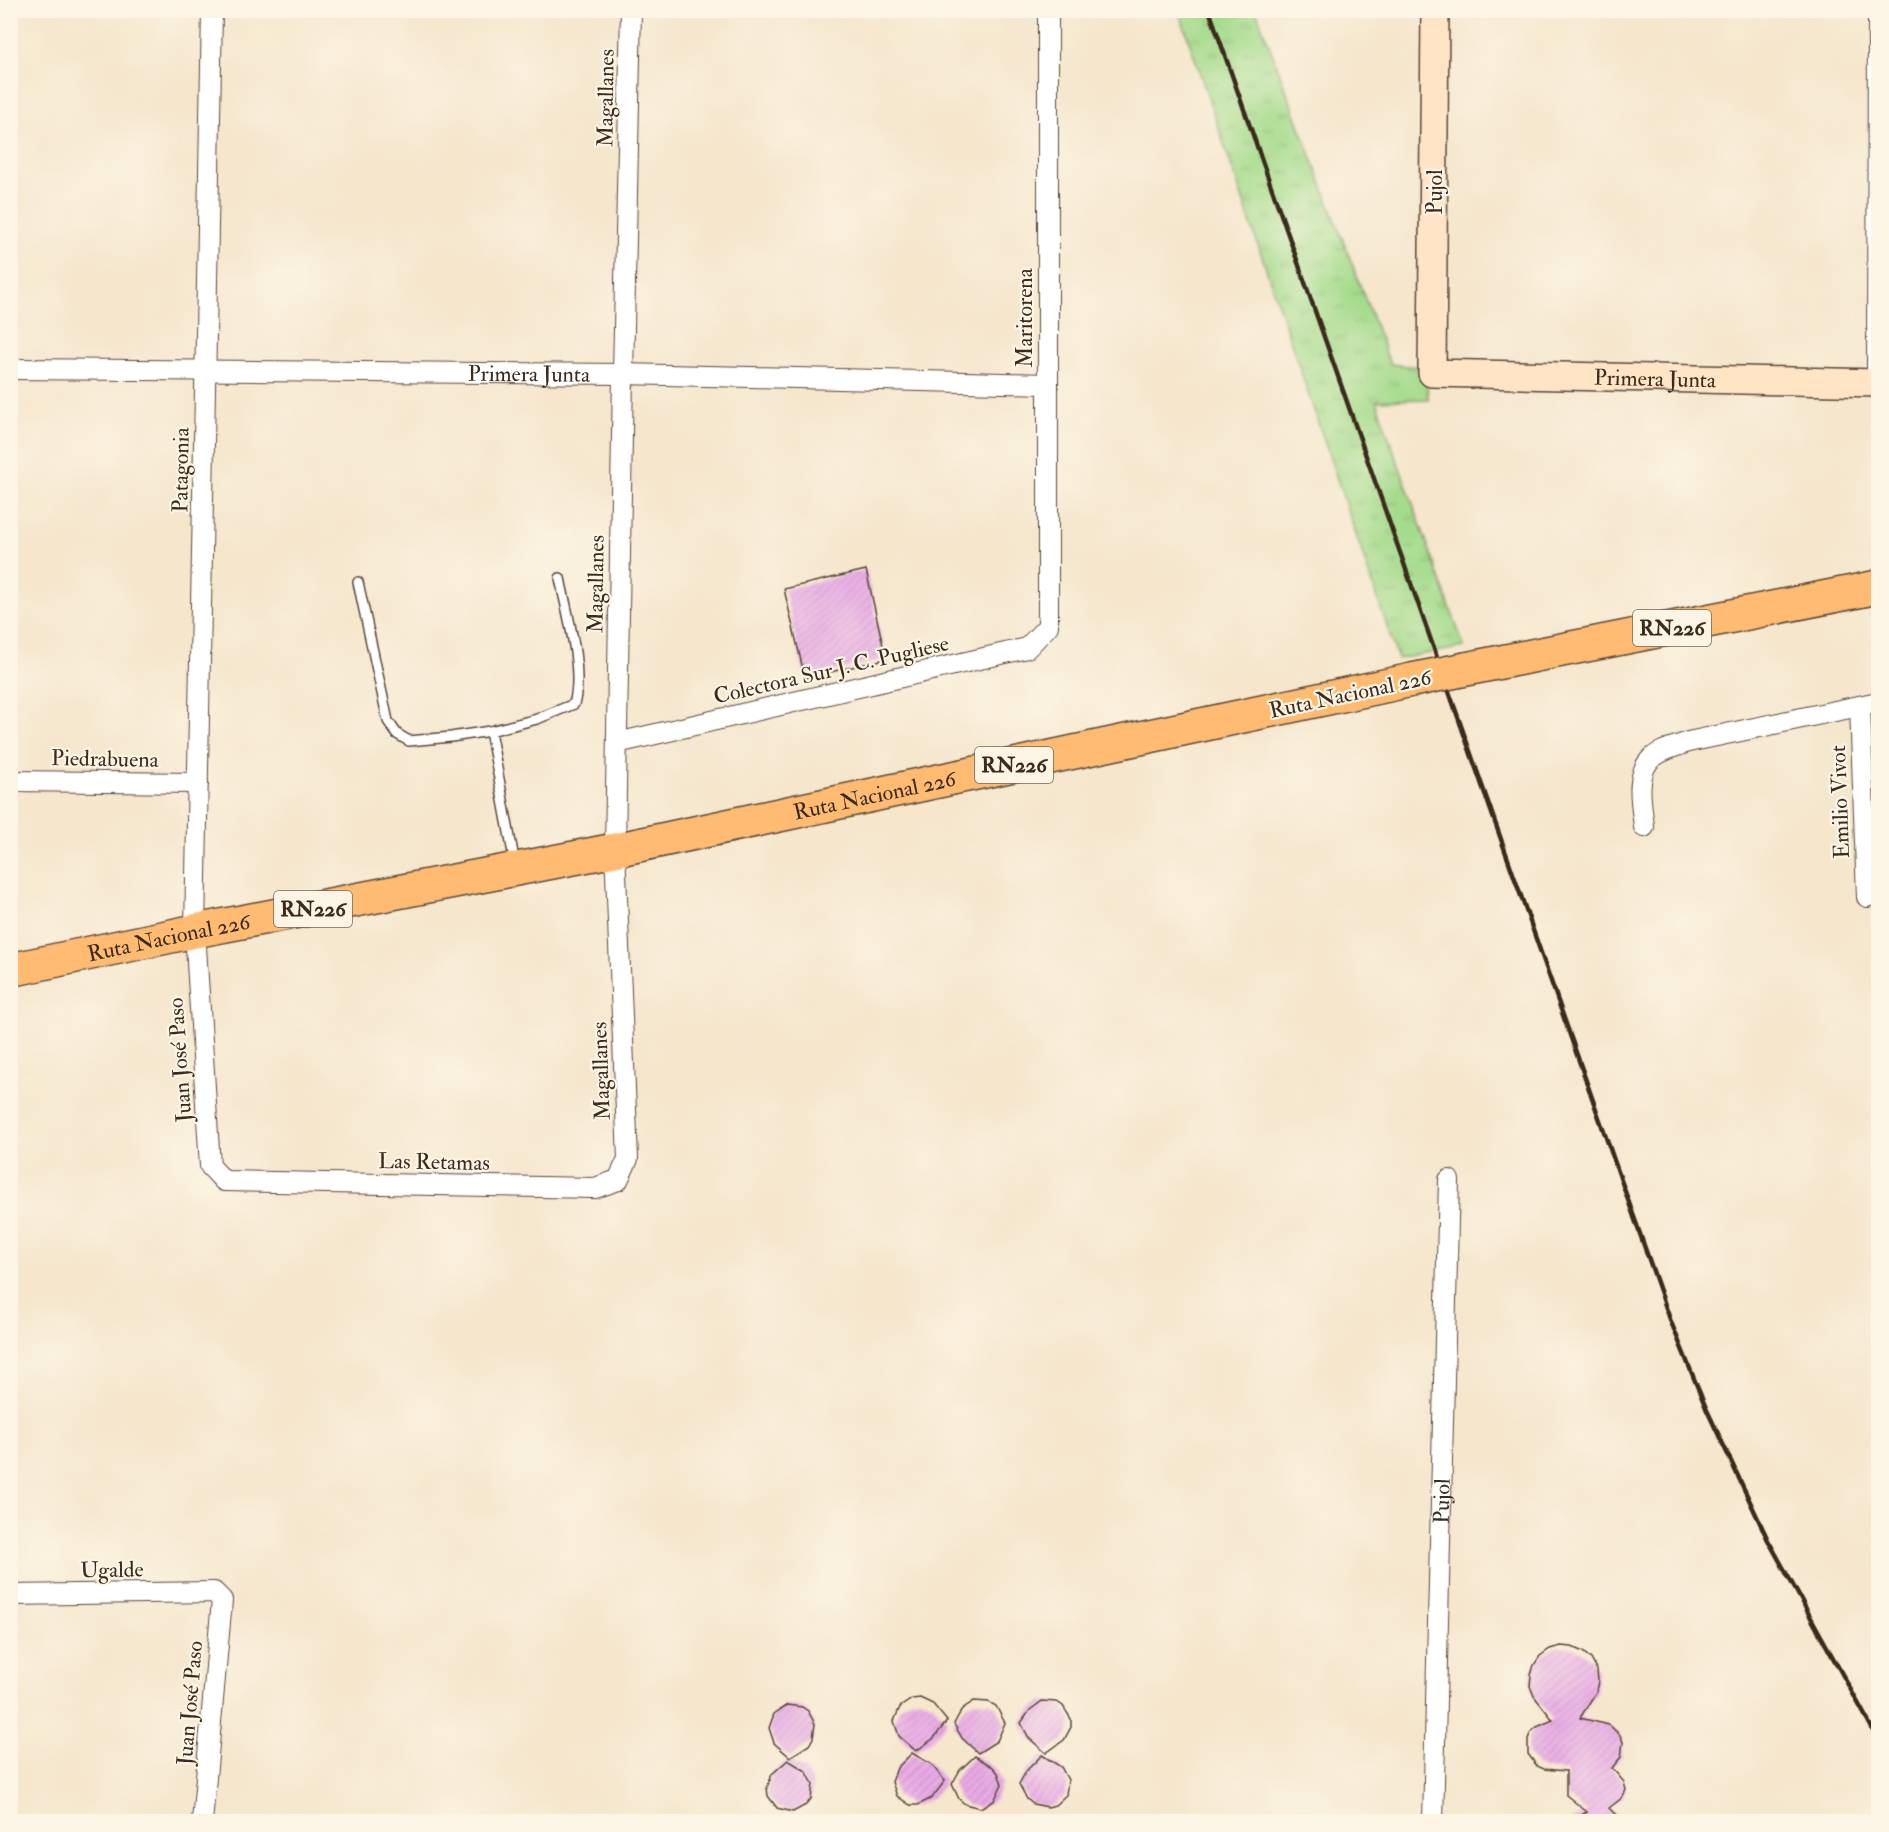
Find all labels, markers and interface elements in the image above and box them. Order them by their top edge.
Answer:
street label: Magallanes [591,49,621,147]
street label: Pujol [1421,169,1449,215]
street label: Maritorena [1011,267,1039,368]
street label: Primera Junta [468,360,591,389]
street label: Primera Junta [1594,364,1717,394]
street label: Patagonia [166,426,196,513]
street label: Magallanes [581,535,611,633]
road number: RN226 [1633,610,1711,646]
street label: Colectora Sur J. C. Pugliese [711,629,952,711]
street label: Ruta Nacional 226 [1267,663,1436,725]
street label: Piedrabuena [51,744,160,774]
street label: Emilio Vivot [1824,745,1856,859]
road number: RN226 [975,747,1053,783]
street label: Ruta Nacional 226 [791,764,960,827]
road number: RN226 [274,891,352,927]
street label: Ruta Nacional 226 [85,907,254,968]
street label: Juan José Paso [162,997,198,1124]
street label: Magallanes [585,1021,617,1121]
street label: Las Retamas [378,1147,490,1177]
street label: Pujol [1427,1478,1457,1524]
street label: Ugalde [80,1555,144,1585]
street label: Juan José Paso [171,1640,209,1767]

